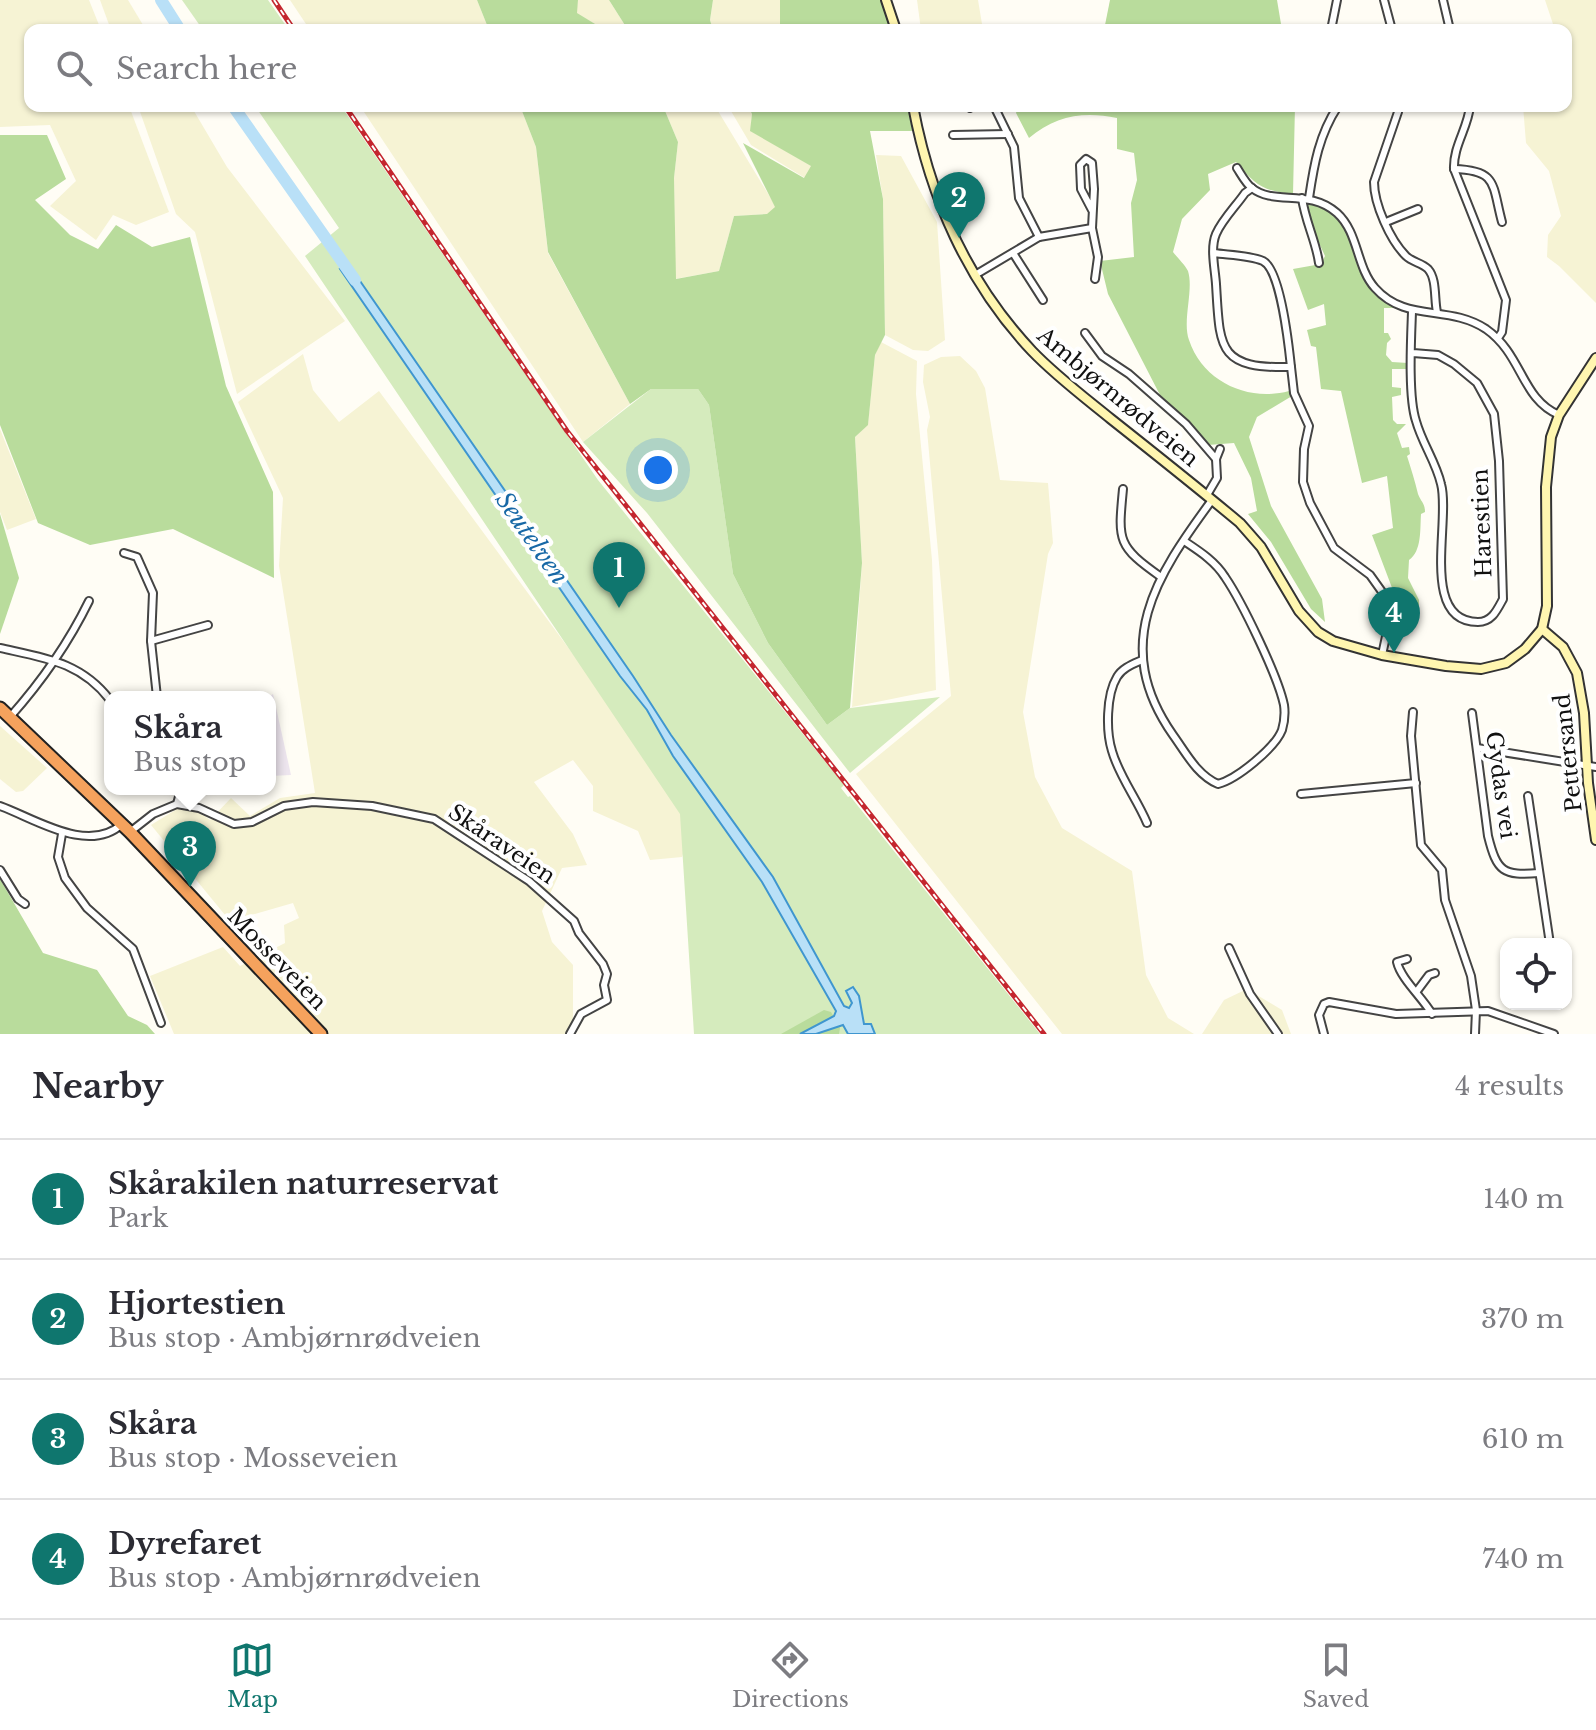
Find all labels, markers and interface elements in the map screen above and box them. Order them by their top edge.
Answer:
search box [24,24,1572,112]
icon: search [52,46,96,90]
text: Search here [116,50,297,87]
pin: 2 [933,172,985,238]
street label: Ambjørnrødveien [1031,321,1204,472]
your location [638,450,678,490]
street label: Harestien [1467,468,1497,578]
water label: Seutelven [490,486,574,590]
pin: 1 [593,542,645,608]
pin: 4 [1368,587,1420,653]
popup [104,691,276,795]
street label: Pettersand [1548,692,1588,814]
text: Skåra [134,709,223,746]
street label: Gydas vei [1480,730,1522,841]
text: Bus stop [134,746,246,778]
street label: Skåraveien [443,798,561,890]
pin: 3 [164,821,216,887]
street label: Mosseveien [222,903,332,1015]
map controls [1500,938,1572,1010]
button: locate [1500,938,1572,1010]
text: Nearby [32,1065,164,1107]
text: 4 results [1455,1070,1564,1102]
text: Skårakilen naturreservat [108,1165,498,1202]
text: 1 [52,1183,64,1215]
text: 140 m [1483,1183,1564,1215]
text: Park [108,1202,168,1234]
text: Hjortestien [108,1285,285,1322]
text: 2 [50,1303,66,1335]
text: 370 m [1481,1303,1564,1335]
text: Bus stop · Ambjørnrødveien [108,1322,481,1354]
text: Skåra [108,1405,197,1442]
text: 3 [50,1423,66,1455]
text: 610 m [1482,1423,1564,1455]
text: Bus stop · Mosseveien [108,1442,398,1474]
text: Dyrefaret [108,1525,262,1562]
text: 4 [49,1543,67,1575]
text: 740 m [1482,1543,1564,1575]
text: Bus stop · Ambjørnrødveien [108,1562,481,1594]
tab: Map [227,1638,278,1713]
tab: Directions [732,1638,849,1713]
tab: Saved [1303,1638,1369,1713]

